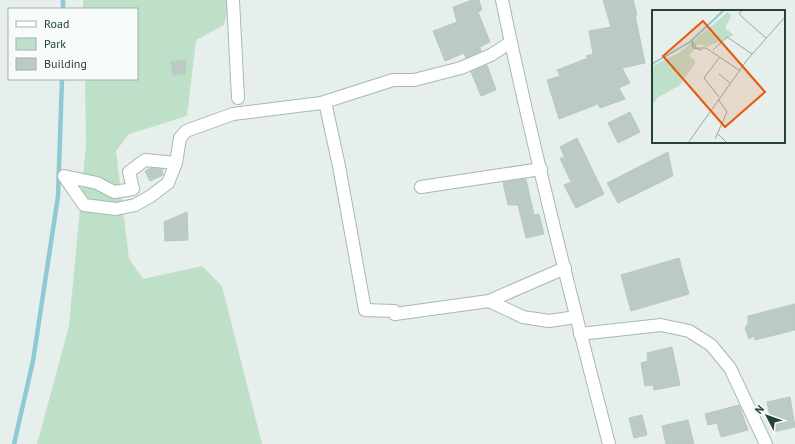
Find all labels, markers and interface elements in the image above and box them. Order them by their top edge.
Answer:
legend [8,8,138,80]
inset map [652,10,785,143]
text: Road [44,16,69,31]
text: Park [44,36,66,51]
text: Building [44,56,87,71]
north arrow [747,396,787,436]
text: N [752,402,767,417]

